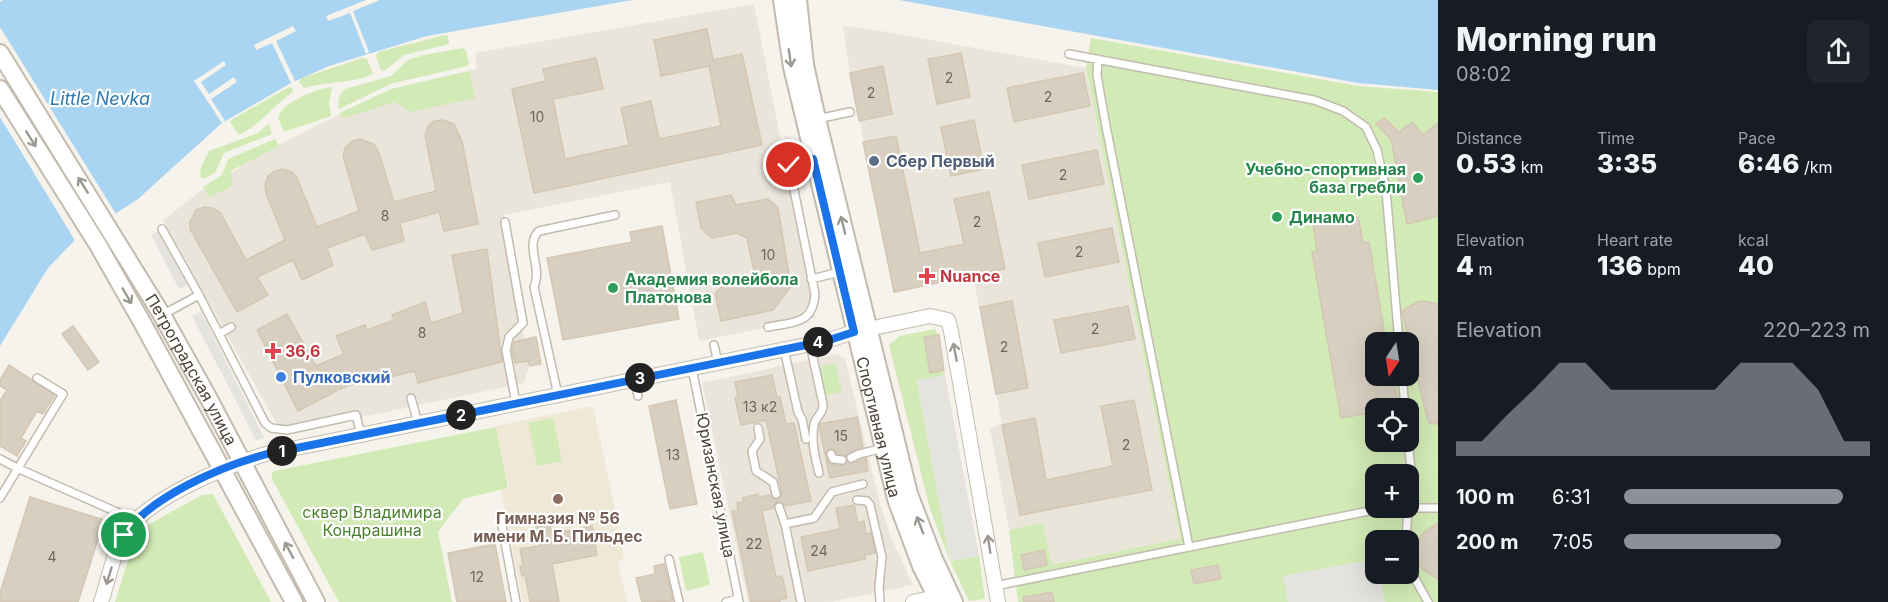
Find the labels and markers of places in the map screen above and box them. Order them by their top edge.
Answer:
pin [763,139,814,190]
place label: Сбер Первый [886,151,995,171]
marker: Сбер Первый [867,154,881,168]
place label: Учебно-спортивная база гребли [1245,159,1406,197]
marker: Учебно-спортивная база гребли [1411,171,1425,185]
place label: Динамо [1289,207,1355,227]
marker: Динамо [1270,210,1284,224]
place label: Nuance [940,266,1000,286]
marker: Nuance [918,267,936,285]
place label: Академия волейбола Платонова [625,269,799,307]
marker: Академия волейбола Платонова [606,281,620,295]
pin: 4 [803,327,833,357]
place label: 36,6 [285,341,321,361]
marker: 36,6 [266,344,280,358]
pin: 3 [625,363,655,393]
place label: Пулковский [293,367,390,387]
marker: Пулковский [274,370,288,384]
pin: 2 [446,400,476,430]
pin: 1 [267,436,297,466]
marker: Гимназия № 56 имени М. Б. Пильдес [551,492,565,506]
place label: Гимназия № 56 имени М. Б. Пильдес [473,508,643,546]
pin [98,509,149,560]

